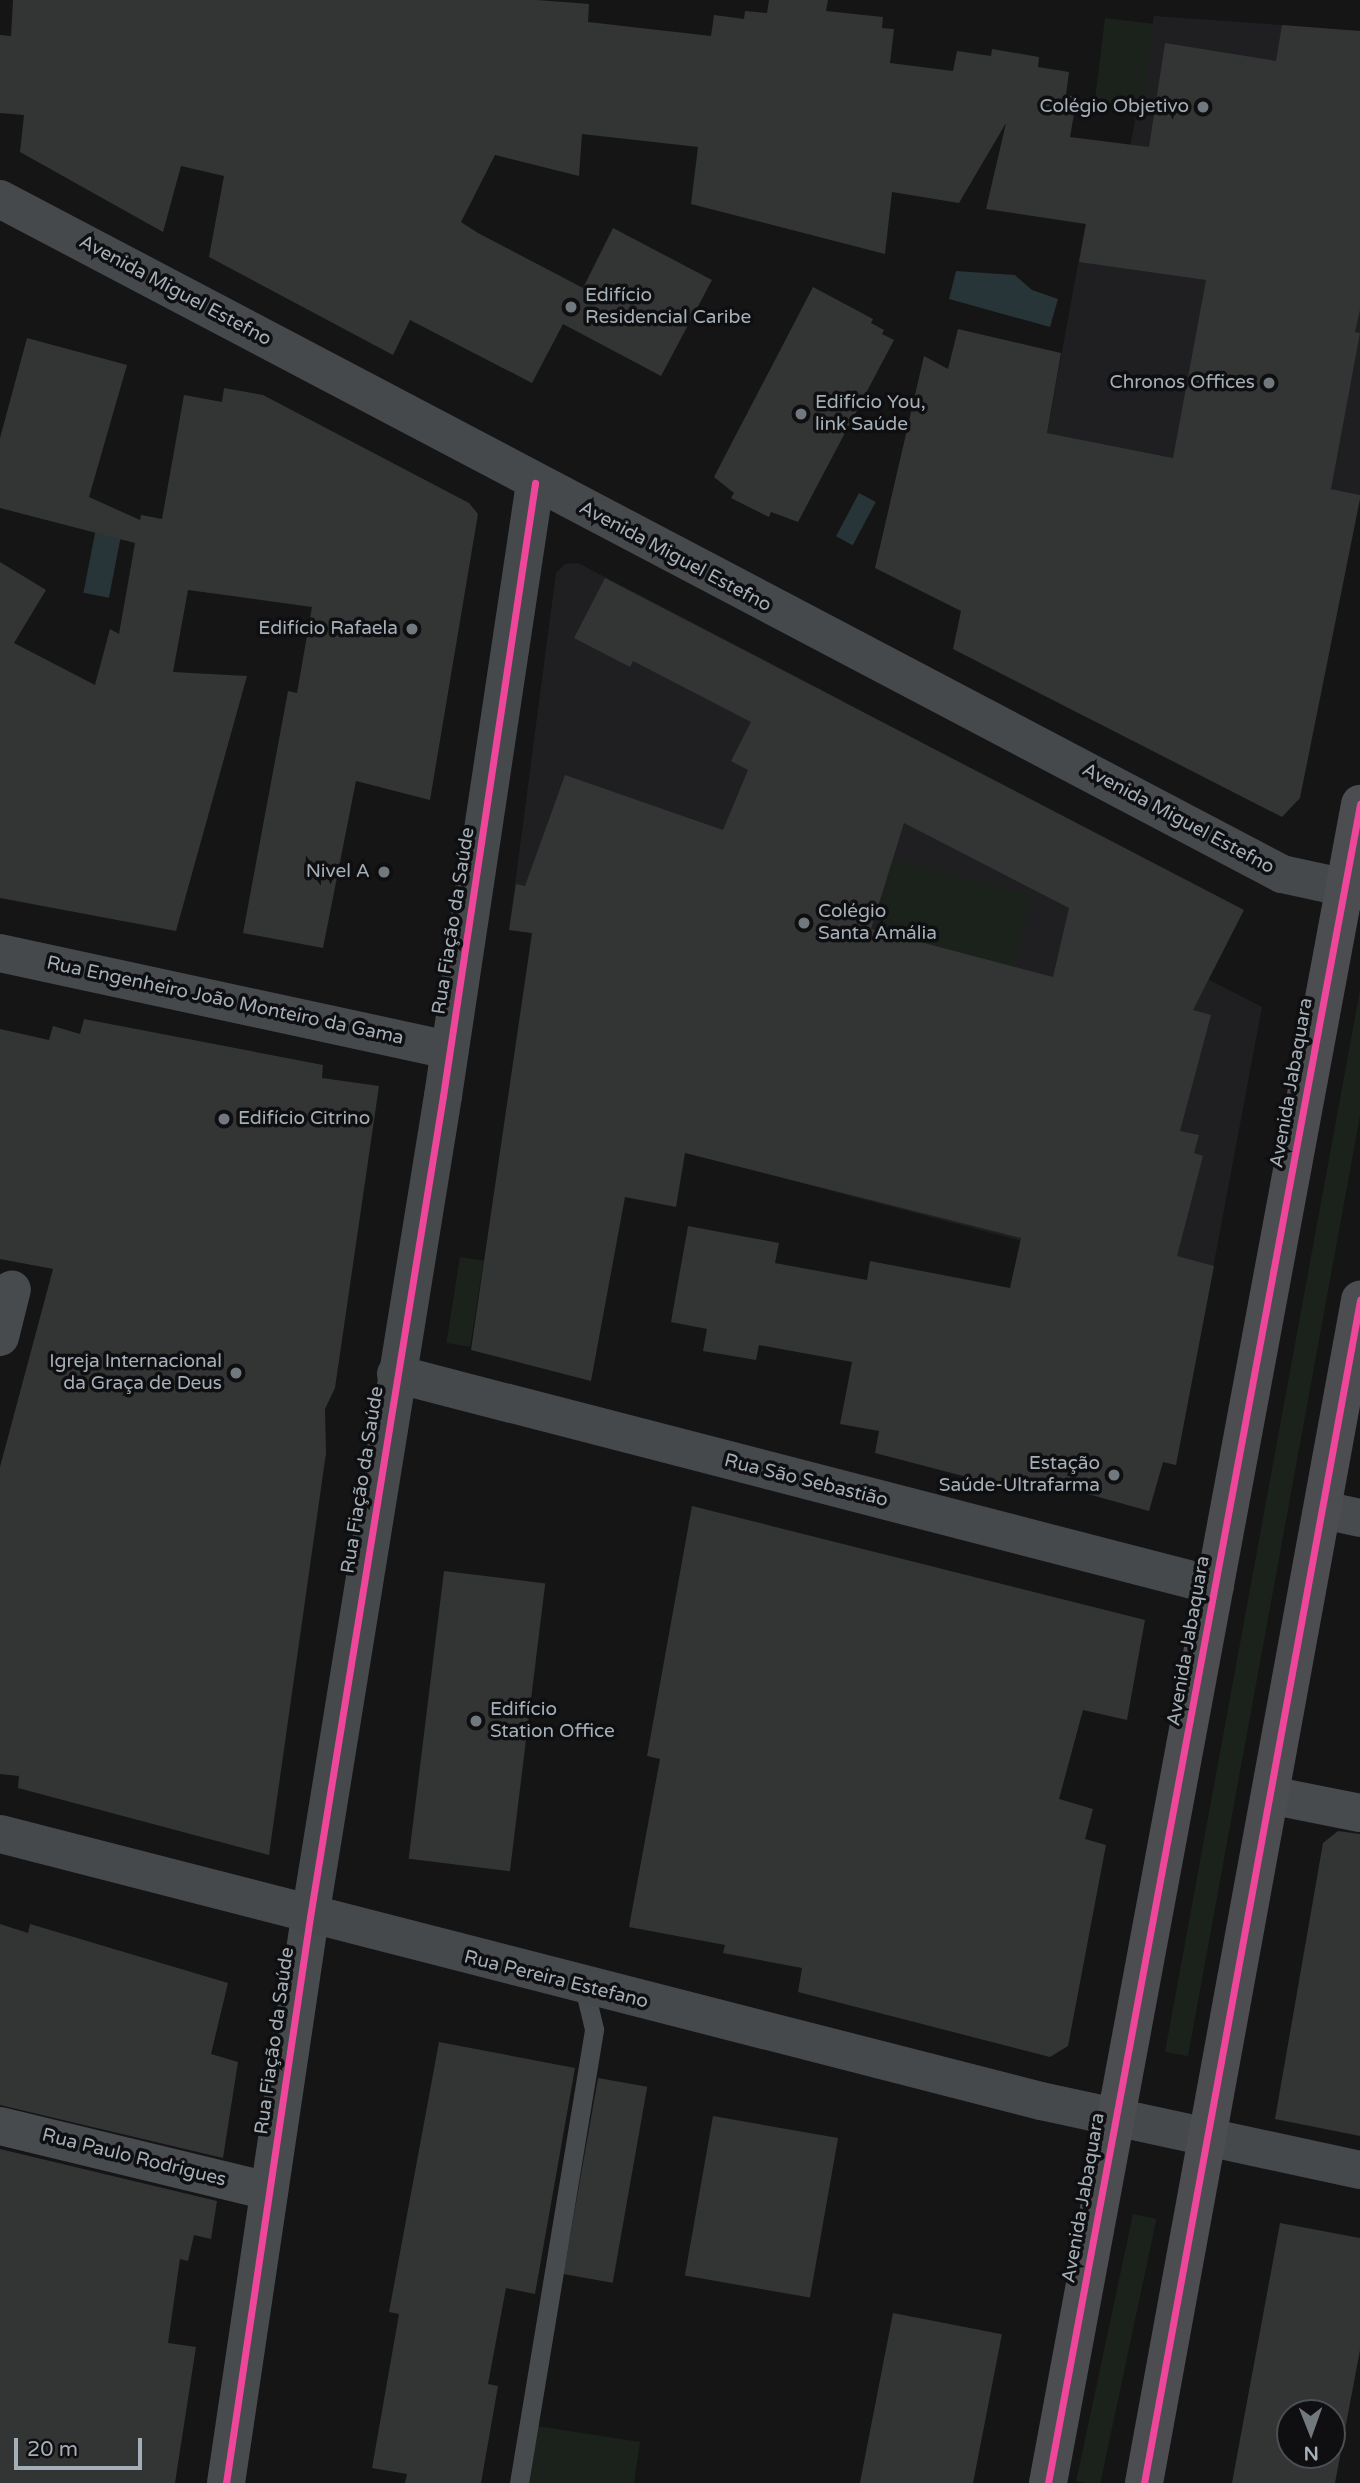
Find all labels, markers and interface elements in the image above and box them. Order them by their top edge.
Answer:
place label: Colégio Objetivo [1040,96,1189,118]
marker: Colégio Objetivo [1195,99,1211,115]
street label: Avenida Miguel Estefno [75,231,275,351]
place label: Edifício Residencial Caribe [585,285,751,329]
marker: Edifício Residencial Caribe [563,299,579,315]
place label: Chronos Offices [1110,372,1255,394]
marker: Chronos Offices [1261,375,1277,391]
place label: Edifício You, link Saúde [815,392,926,436]
marker: Edifício You, link Saúde [793,406,809,422]
street label: Avenida Miguel Estefno [575,497,775,617]
place label: Edifício Rafaela [258,618,398,640]
marker: Edifício Rafaela [404,621,420,637]
street label: Avenida Miguel Estefno [1078,759,1278,879]
street label: Rua Fiação da Saúde [428,826,480,1016]
place label: Nivel A [306,861,370,883]
marker: Nivel A [376,864,392,880]
place label: Colégio Santa Amália [818,901,937,945]
marker: Colégio Santa Amália [796,915,812,931]
street label: Rua Engenheiro João Monteiro da Gama [44,952,406,1050]
street label: Avenida Jabaquara [1266,996,1318,1170]
place label: Edifício Citrino [238,1108,370,1130]
marker: Edifício Citrino [216,1111,232,1127]
place label: Igreja Internacional da Graça de Deus [49,1351,222,1395]
marker: Igreja Internacional da Graça de Deus [228,1365,244,1381]
street label: Rua Fiação da Saúde [337,1385,389,1575]
street label: Rua São Sebastião [722,1450,890,1512]
place label: Estação Saúde-Ultrafarma [939,1453,1100,1497]
marker: Estação Saúde-Ultrafarma [1106,1467,1122,1483]
street label: Avenida Jabaquara [1163,1554,1215,1728]
place label: Edifício Station Office [490,1699,615,1743]
marker: Edifício Station Office [468,1713,484,1729]
street label: Rua Fiação da Saúde [251,1946,299,2136]
street label: Rua Pereira Estefano [462,1946,650,2014]
street label: Avenida Jabaquara [1058,2111,1110,2285]
street label: Rua Paulo Rodrigues [40,2124,228,2192]
north arrow [1276,2399,1346,2469]
scale bar [18,2424,145,2468]
text: 20 m [27,2437,78,2462]
text: N [1304,2442,1319,2464]

